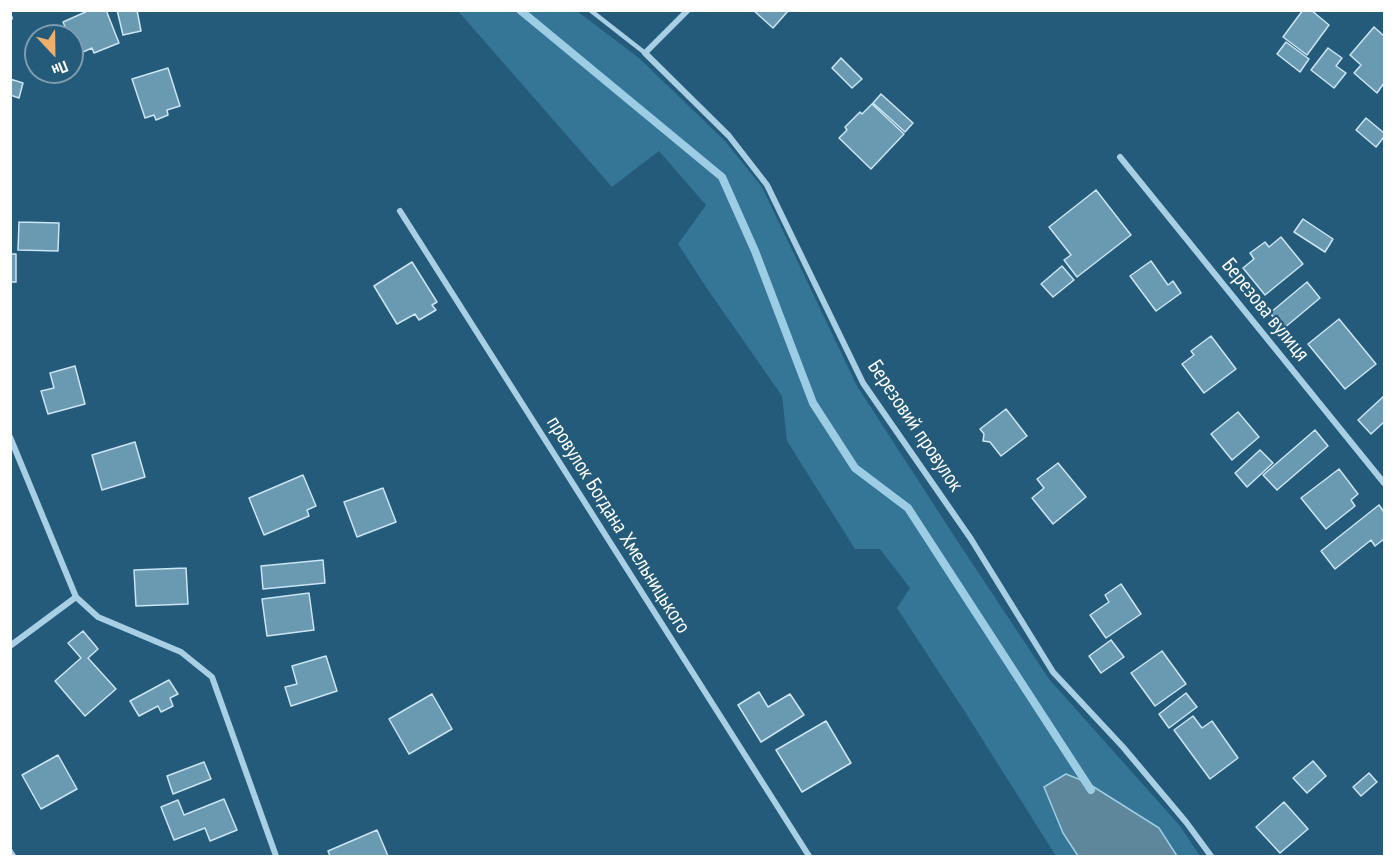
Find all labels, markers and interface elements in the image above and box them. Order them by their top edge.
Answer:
north arrow [24,24,84,84]
text: Пн [49,57,71,81]
street label: Березова вулиця [1216,254,1314,366]
street label: Березовий провулок [862,356,968,496]
street label: провулок Богдана Хмельницького [541,412,695,638]

